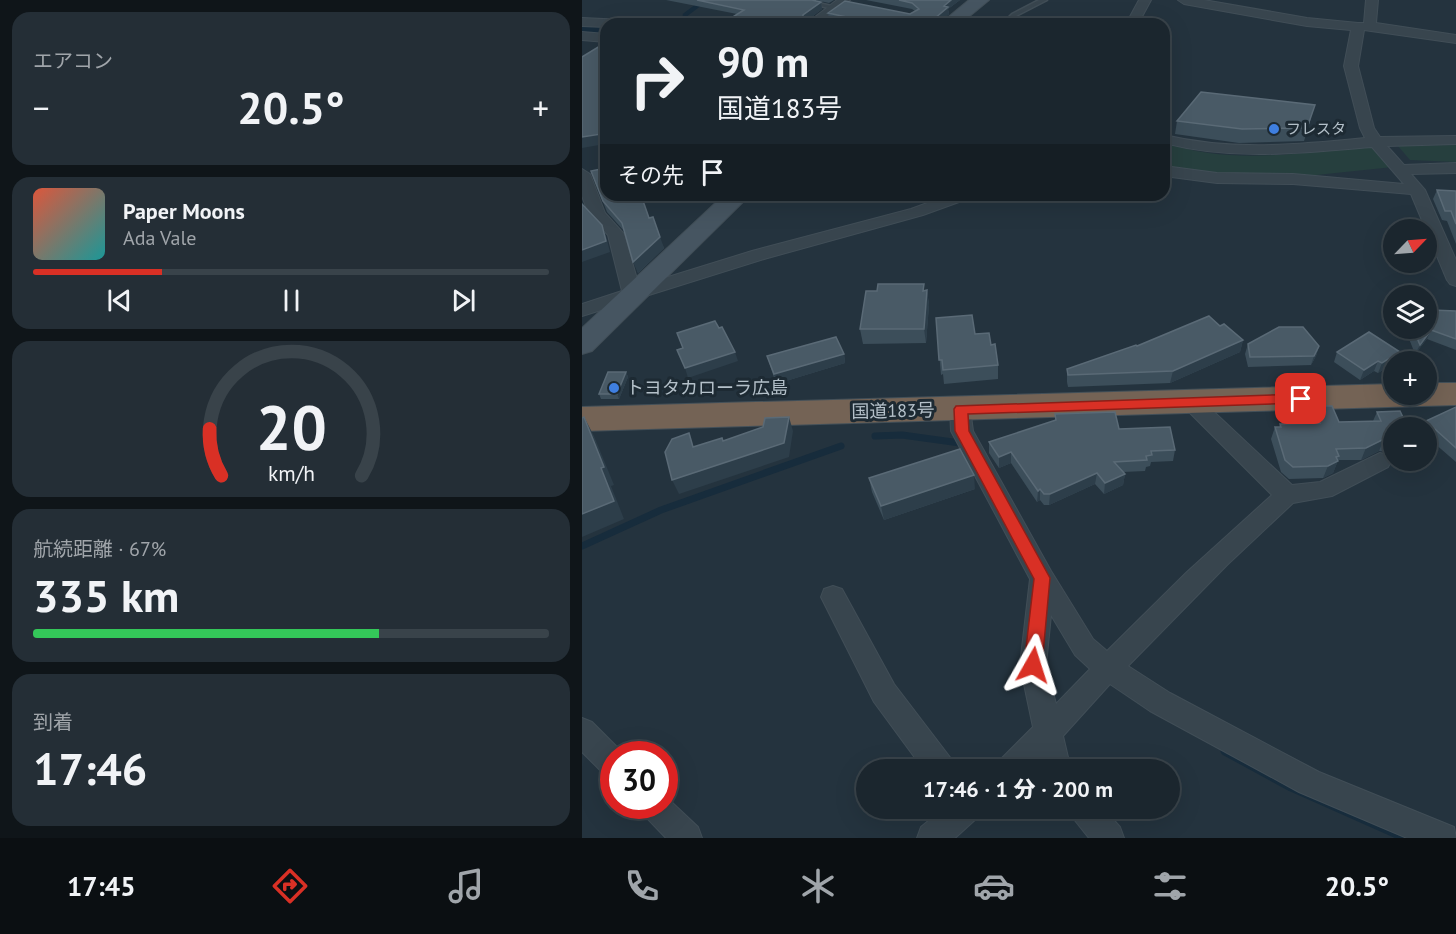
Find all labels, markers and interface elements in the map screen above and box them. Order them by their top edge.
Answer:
text: 90 m [717,34,809,89]
icon: right [618,42,696,120]
text: エアコン [33,48,113,74]
text: 20.5° [237,78,345,136]
text: − [33,86,50,129]
text: + [532,86,549,129]
text: 国道183号 [717,91,842,125]
place label: フレスタ [1286,119,1346,138]
marker: フレスタ [1267,122,1281,136]
icon: arrive [696,156,729,189]
text: その先 [618,161,684,189]
text: Paper Moons [123,197,245,225]
north arrow [1383,219,1437,273]
map controls [1383,219,1437,471]
text: Ada Vale [123,225,196,251]
icon: previous [103,284,136,317]
icon: pause [275,284,308,317]
icon: next [447,284,480,317]
button: layers [1383,285,1437,339]
button: + [1383,351,1437,405]
pin [1275,373,1326,424]
place label: トヨタカローラ広島 [626,376,788,399]
marker: トヨタカローラ広島 [607,381,621,395]
icon: arrive [1284,382,1317,415]
text: 20 [256,386,326,467]
street label: 国道183号 [851,398,935,423]
button: − [1383,417,1437,471]
text: km/h [267,459,314,487]
text: 航続距離 · 67% [33,536,166,562]
text: 335 km [33,566,179,624]
position arrow [1001,633,1065,697]
text: 到着 [33,709,73,735]
text: 17:46 [33,739,147,797]
speed limit sign: 30 [600,741,678,819]
text: 17:46 · 1 分 · 200 m [923,775,1113,803]
icon: directions [269,865,311,907]
icon: music [445,865,487,907]
icon: phone [621,865,663,907]
icon: climate [797,865,839,907]
icon: car [973,865,1015,907]
icon: filters [1149,865,1191,907]
text: 17:45 [67,869,135,903]
text: 20.5° [1325,869,1389,903]

